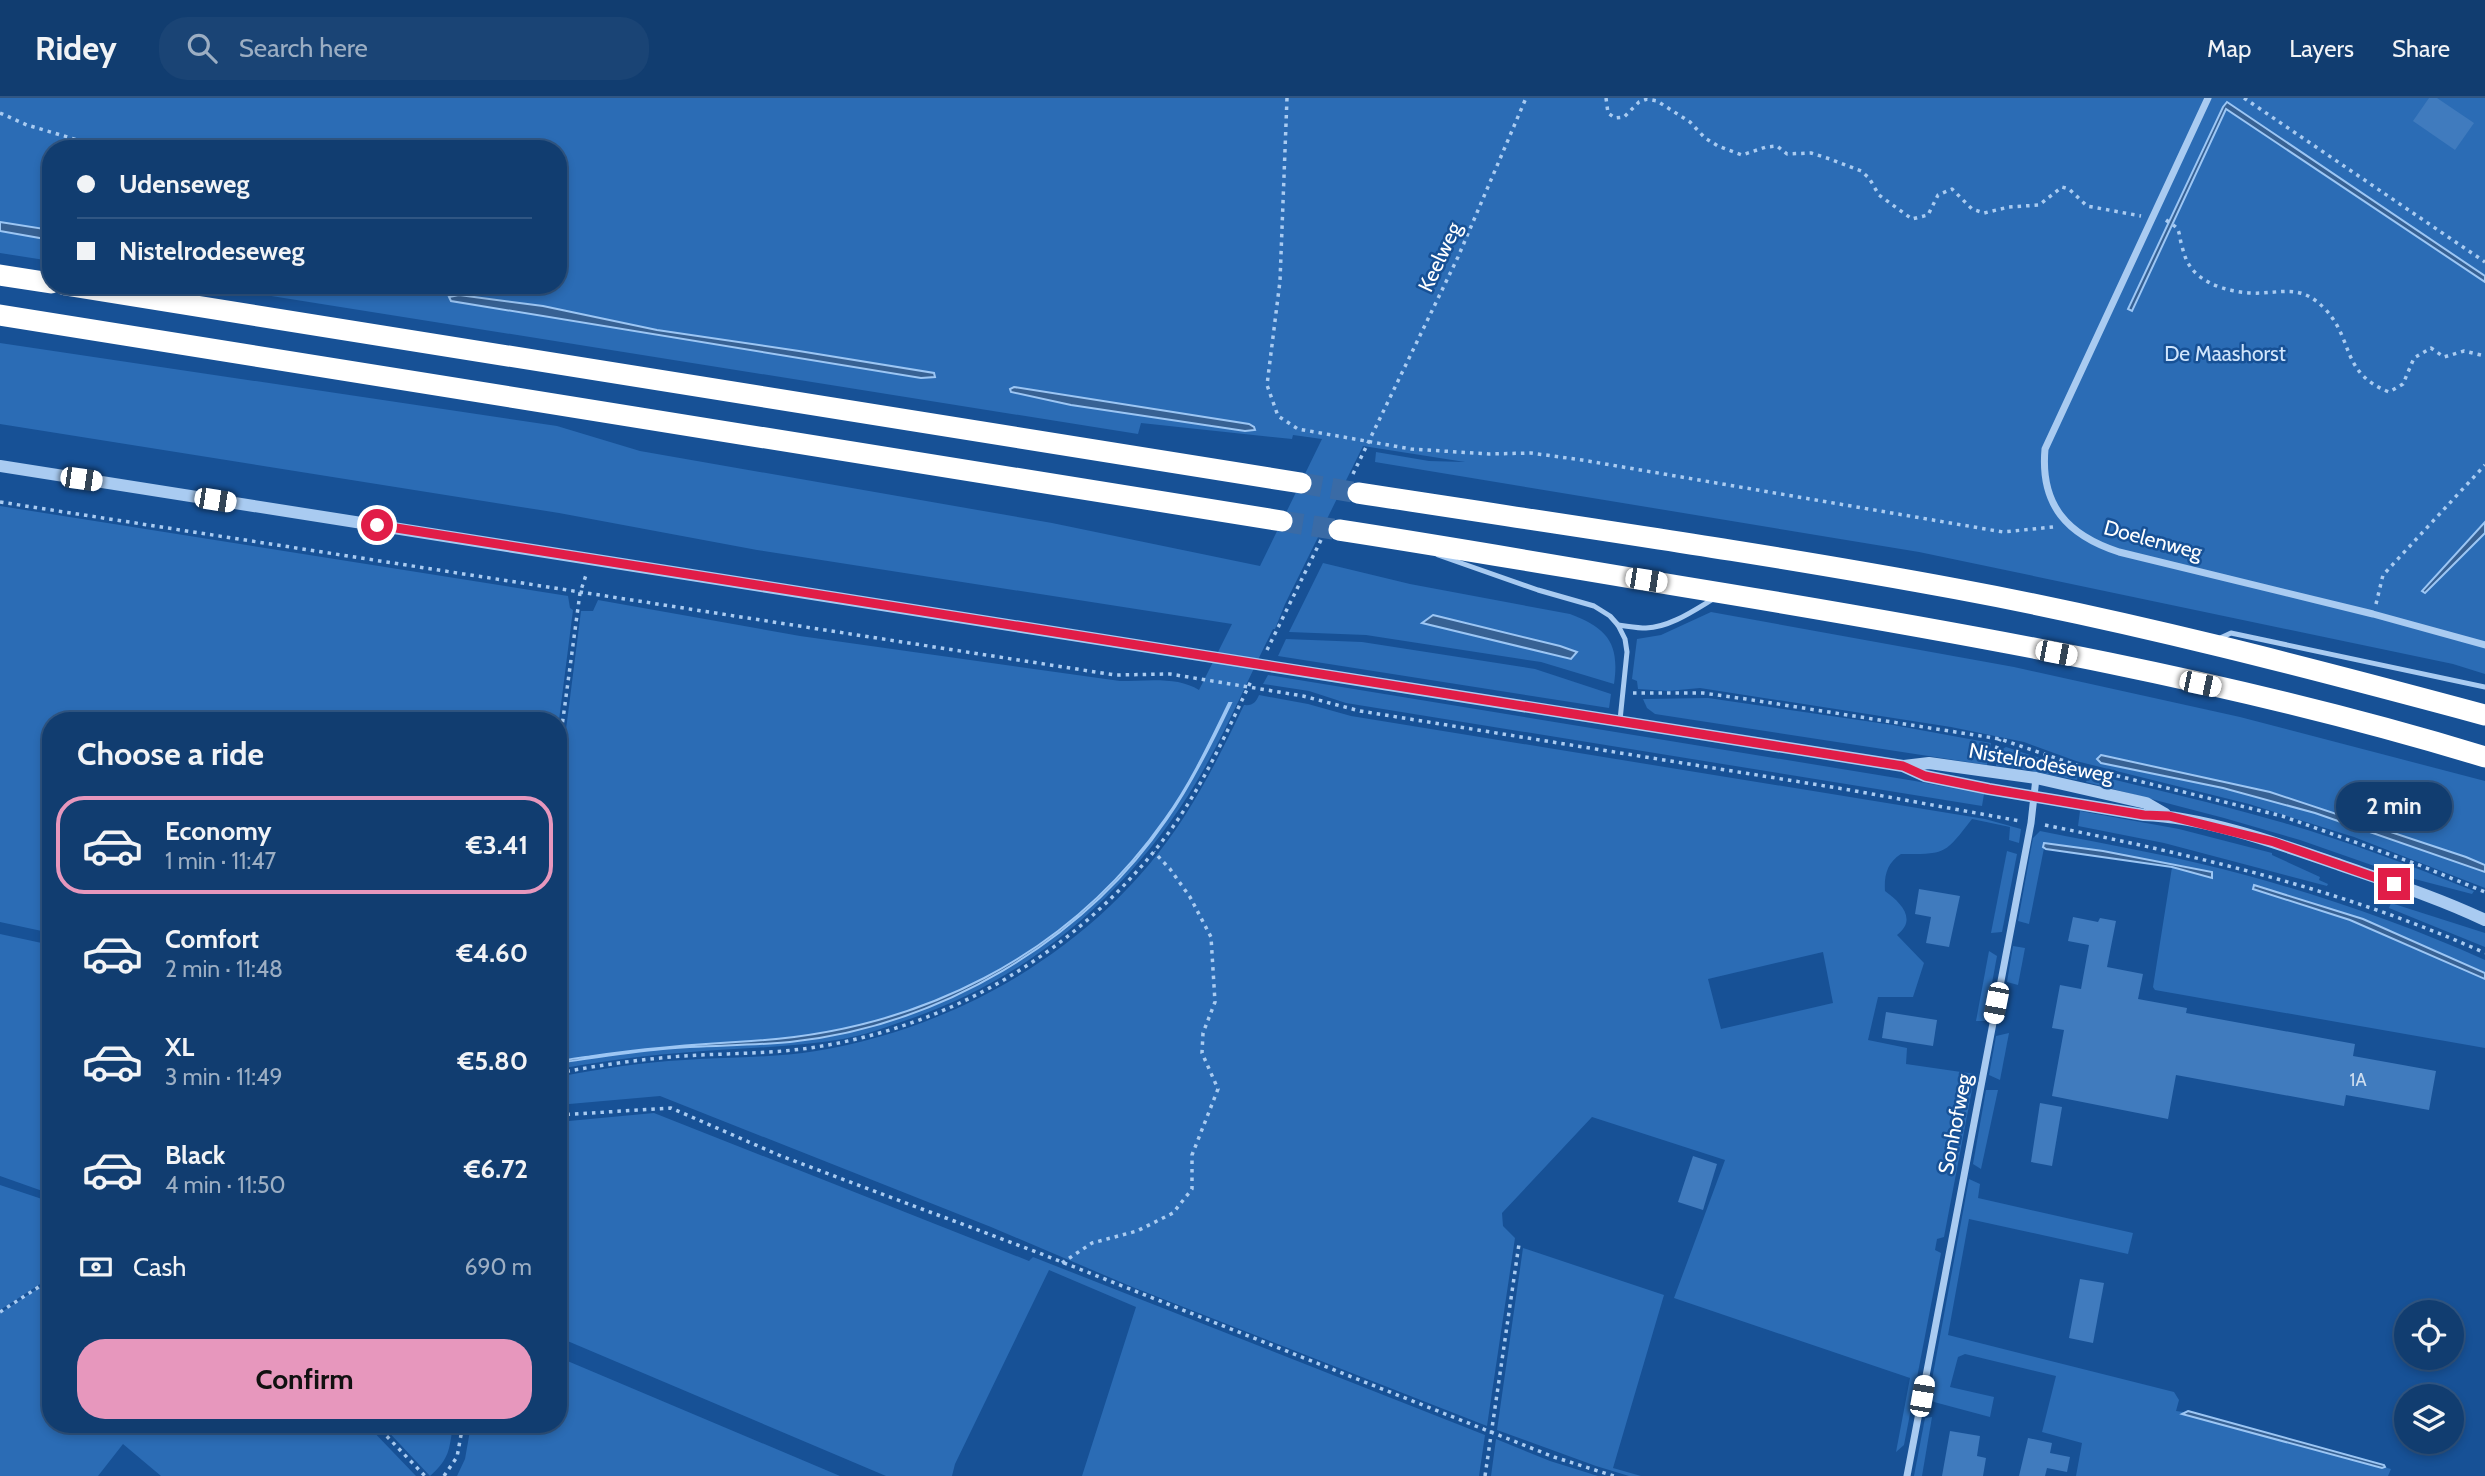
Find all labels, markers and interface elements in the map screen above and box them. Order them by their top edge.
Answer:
search box [159,17,649,80]
text: Ridey [35,28,117,68]
icon: search [183,29,221,67]
text: Search here [239,32,368,64]
text: Map [2207,34,2251,63]
text: Layers [2289,34,2354,63]
text: Share [2392,34,2450,63]
text: Udenseweg [119,168,249,200]
street label: Keelweg [1413,218,1467,296]
text: Nistelrodeseweg [119,235,304,267]
park label: De Maashorst [2164,341,2286,366]
car [59,466,104,492]
car [193,486,238,514]
route start [361,509,393,541]
street label: Doelenweg [2101,514,2206,565]
car [1624,566,1669,594]
car [2034,639,2079,667]
car [2178,669,2223,699]
text: Choose a ride [77,734,264,773]
street label: Nistelrodeseweg [1967,737,2116,788]
callout: 2 min [2336,782,2452,832]
text: 2 min [2366,792,2422,820]
icon: car [81,814,144,877]
text: Economy [165,815,271,847]
text: €3.41 [466,829,528,861]
text: 1 min · 11:47 [165,847,276,875]
route end [2378,868,2410,900]
icon: car [81,922,144,985]
text: Comfort [165,923,259,955]
text: €4.60 [456,937,528,969]
text: 2 min · 11:48 [165,955,283,983]
car [1982,980,2011,1026]
icon: car [81,1030,144,1093]
text: XL [165,1031,194,1063]
text: €5.80 [458,1045,528,1077]
text: 3 min · 11:49 [165,1063,282,1091]
house number: 1A [2350,1069,2366,1091]
street label: Sonhofweg [1933,1071,1977,1176]
icon: car [81,1138,144,1201]
text: Black [165,1139,225,1171]
text: €6.72 [464,1153,528,1185]
text: 4 min · 11:50 [165,1171,285,1199]
icon: cash [77,1248,115,1286]
text: Cash [133,1251,186,1283]
text: 690 m [464,1253,532,1281]
map controls [2394,1300,2464,1454]
button: locate [2394,1300,2464,1370]
button: Confirm [77,1339,532,1419]
car [1909,1373,1936,1419]
button: layers [2394,1384,2464,1454]

